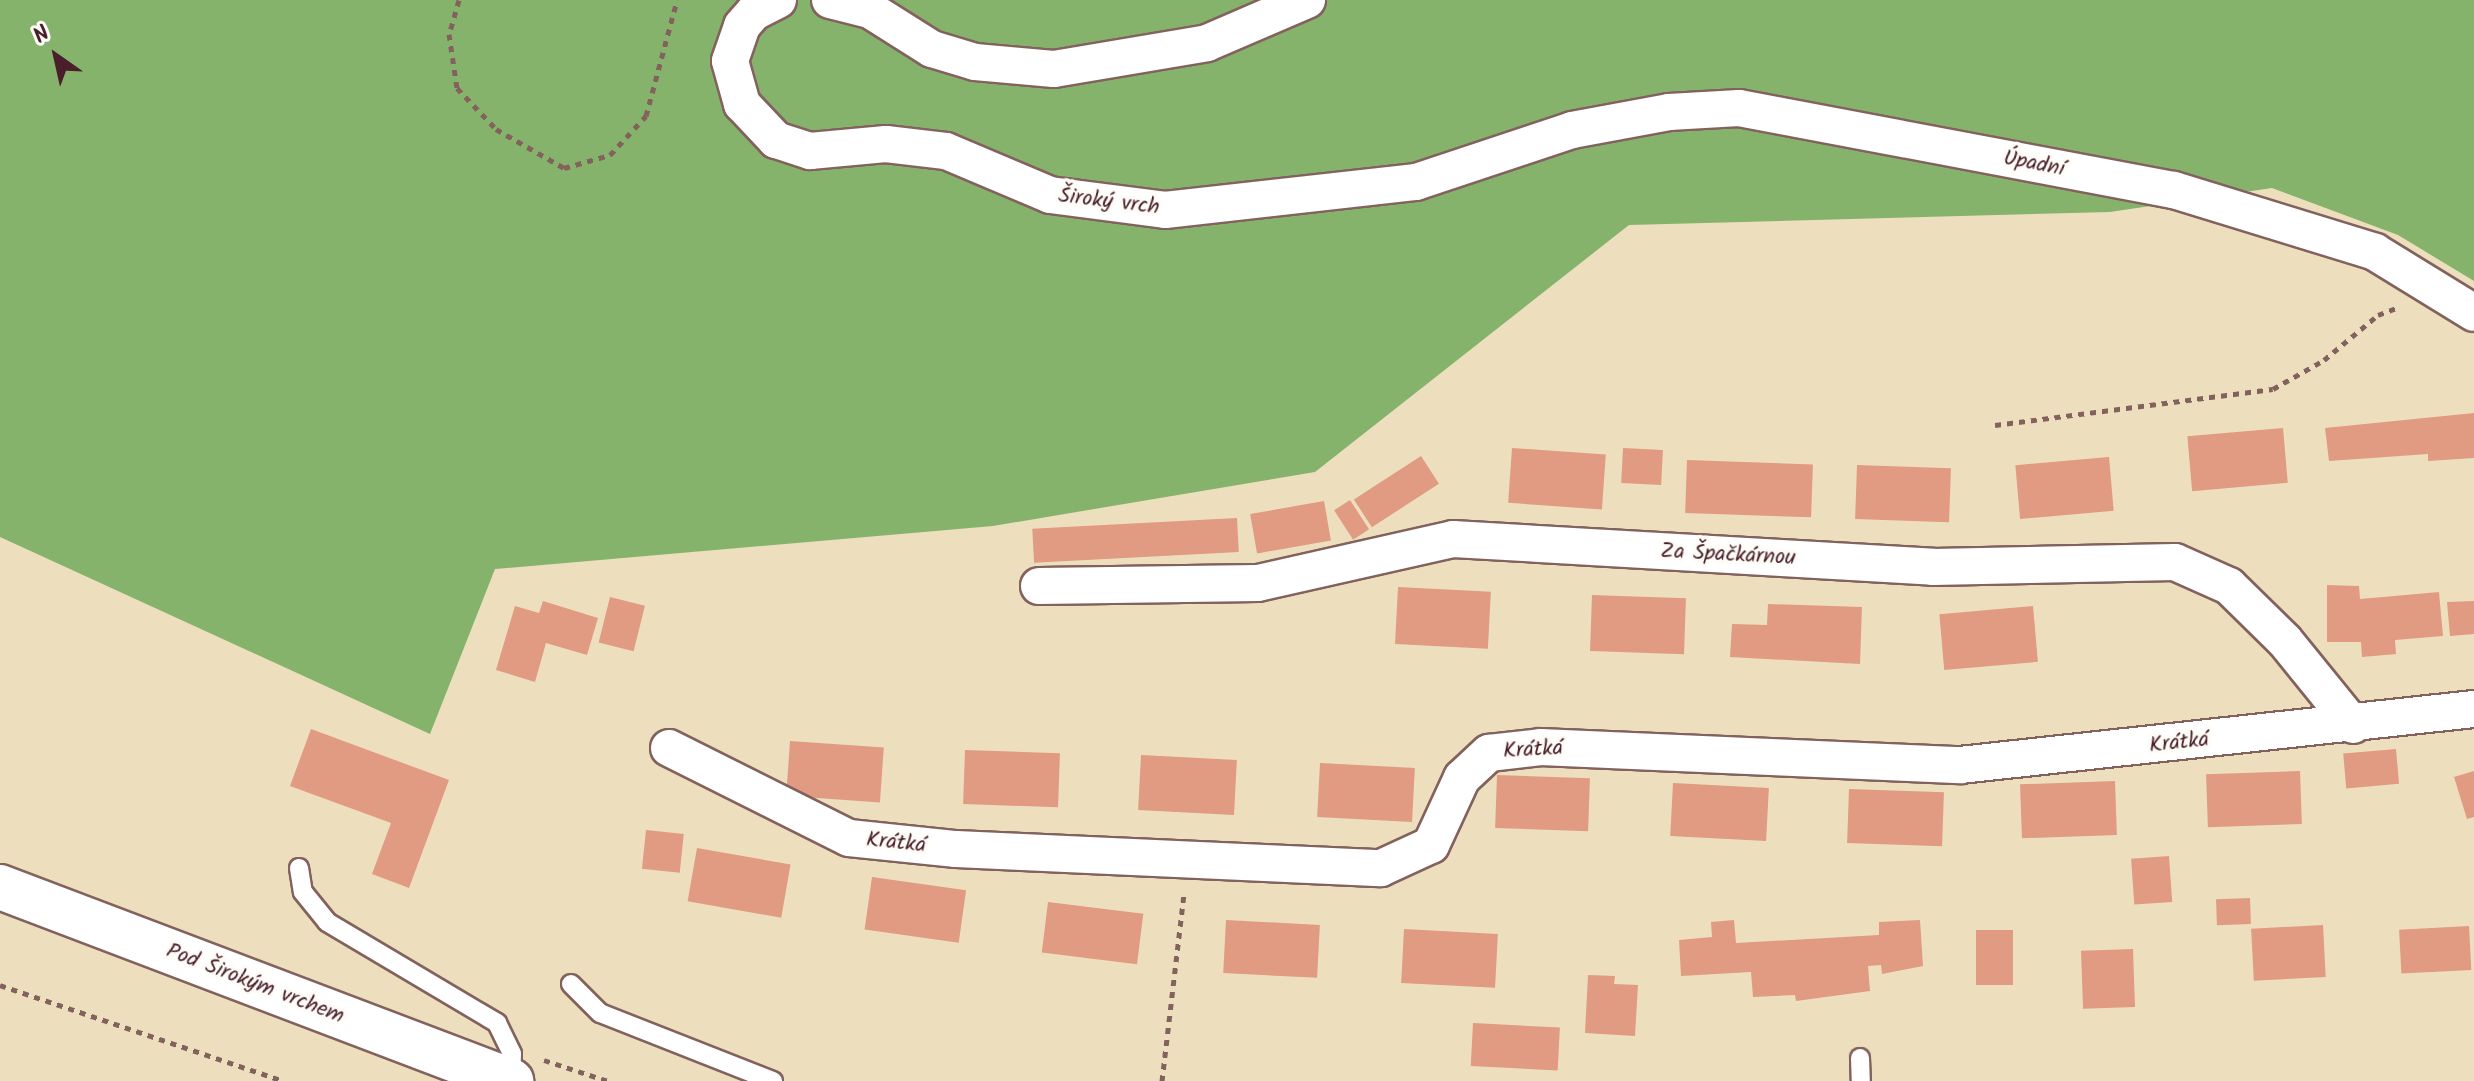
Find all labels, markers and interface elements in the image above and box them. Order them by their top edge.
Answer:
north arrow [16,16,96,96]
text: N [27,17,58,54]
street label: Úpadní [2001,145,2067,183]
street label: Široký vrch [1057,183,1161,221]
street label: Za Špačkárnou [1660,538,1796,572]
street label: Krátká [2148,727,2210,759]
street label: Krátká [1502,735,1564,765]
street label: Krátká [865,827,927,859]
street label: Pod Širokým vrchem [162,938,348,1030]

